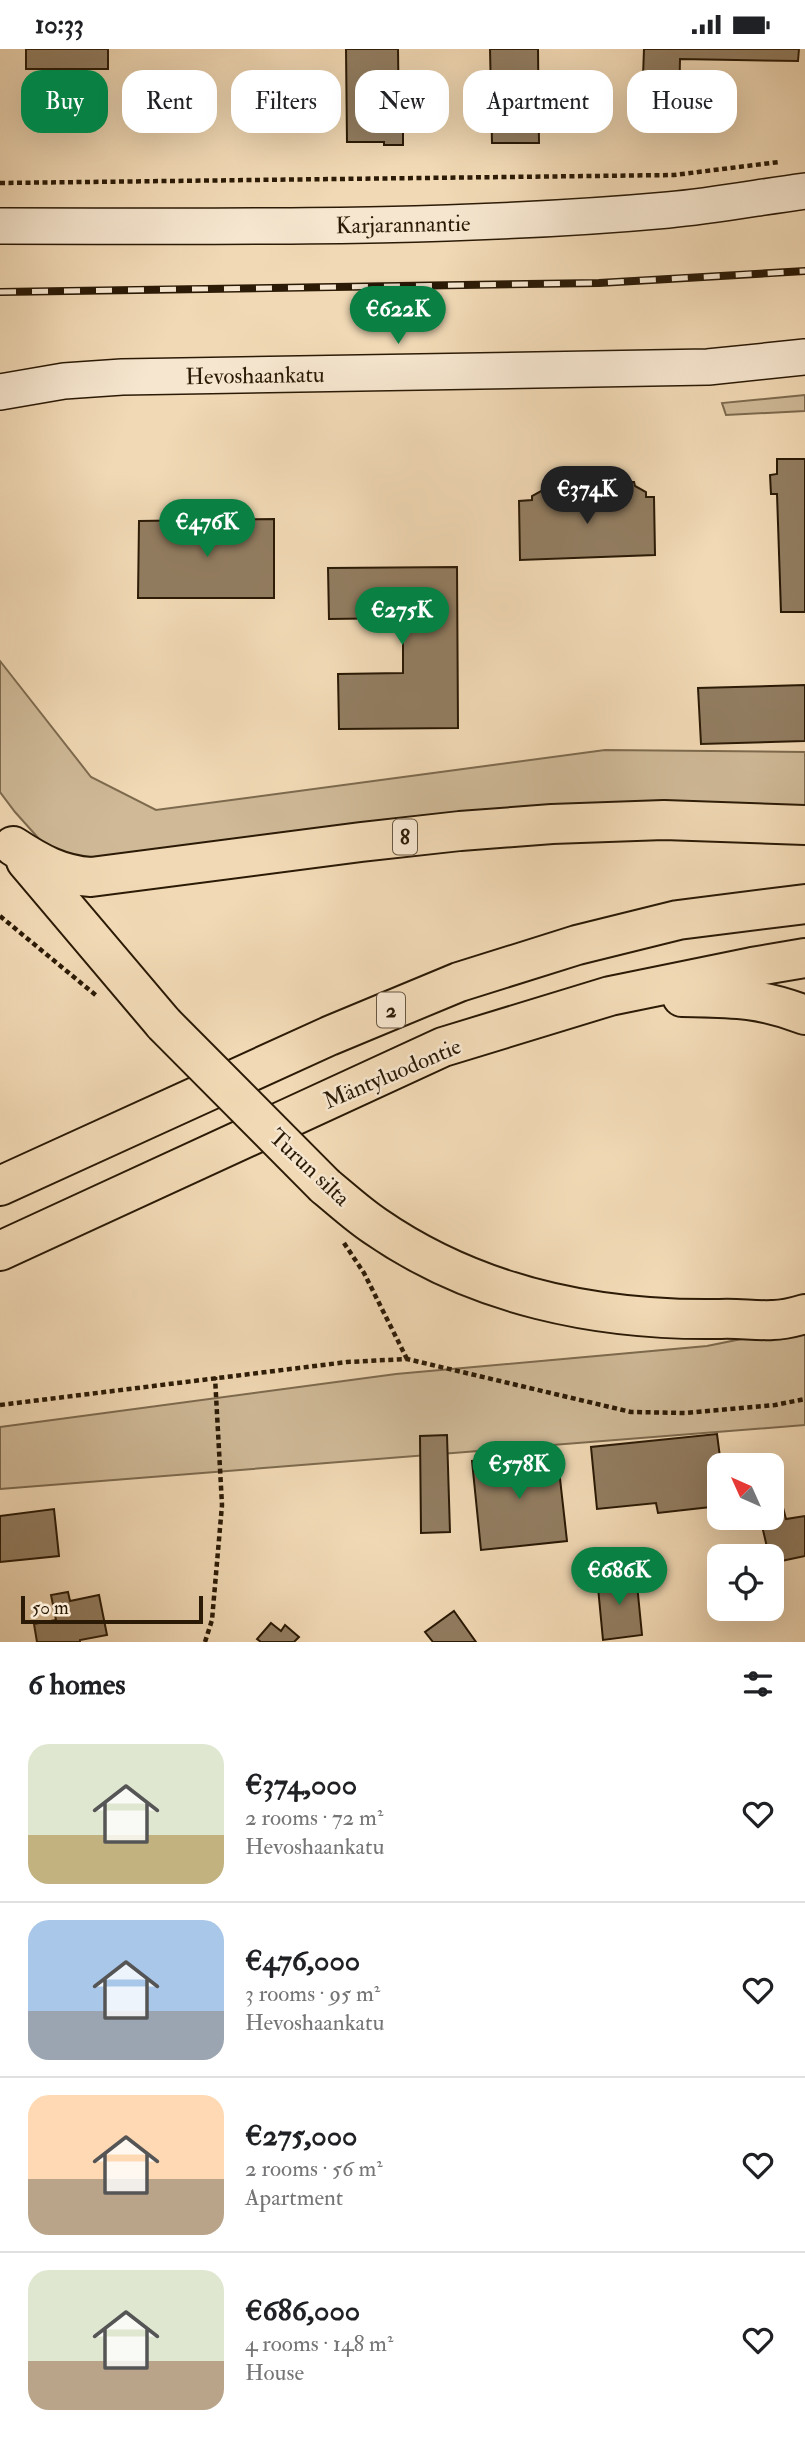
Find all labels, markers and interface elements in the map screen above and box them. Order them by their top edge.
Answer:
text: 10:33 [35,9,84,41]
chip: Buy [21,70,108,133]
chip: Rent [122,70,217,133]
chip: Filters [231,70,341,133]
chip: New [355,70,449,133]
chip: Apartment [463,70,613,133]
chip: House [627,70,737,133]
street label: Karjarannantie [335,209,471,240]
pin: €622K [349,287,447,346]
text: €622K [366,294,430,323]
street label: Hevoshaankatu [185,360,325,391]
pin: €374K [538,467,636,526]
text: €374K [557,474,617,503]
pin: €476K [158,499,256,559]
text: €476K [175,507,239,536]
pin: €275K [353,587,451,647]
text: €275K [371,595,433,624]
road number: 8 [393,819,417,855]
road number: 2 [377,993,405,1027]
street label: Mäntyluodontie [319,1031,466,1115]
street label: Turun silta [263,1123,357,1213]
pin: €578K [470,1441,568,1501]
text: €578K [489,1449,550,1478]
north arrow [707,1453,784,1529]
map controls [707,1453,784,1621]
button: locate [707,1544,784,1621]
pin: €686K [570,1547,668,1607]
text: €686K [587,1555,651,1584]
scale bar [21,1593,203,1625]
text: 50 m [32,1596,69,1620]
icon: filters [739,1665,777,1703]
text: 6 homes [28,1666,126,1703]
text: €374,000 [245,1766,357,1803]
icon: home [84,1772,168,1856]
icon: heart [739,1795,777,1833]
text: 2 rooms · 72 m² [245,1803,383,1832]
text: Hevoshaankatu [245,1832,384,1861]
text: €476,000 [245,1942,360,1979]
icon: home [84,1948,168,2032]
icon: heart [739,1971,777,2009]
text: 3 rooms · 95 m² [245,1979,380,2008]
text: Hevoshaankatu [245,2008,384,2037]
text: €275,000 [245,2117,357,2154]
icon: home [84,2123,168,2207]
icon: heart [739,2146,777,2184]
text: 2 rooms · 56 m² [245,2154,383,2183]
text: Apartment [245,2183,343,2212]
text: €686,000 [245,2292,360,2329]
icon: home [84,2298,168,2382]
icon: heart [739,2321,777,2359]
text: 4 rooms · 148 m² [245,2329,393,2358]
text: House [245,2358,304,2387]

